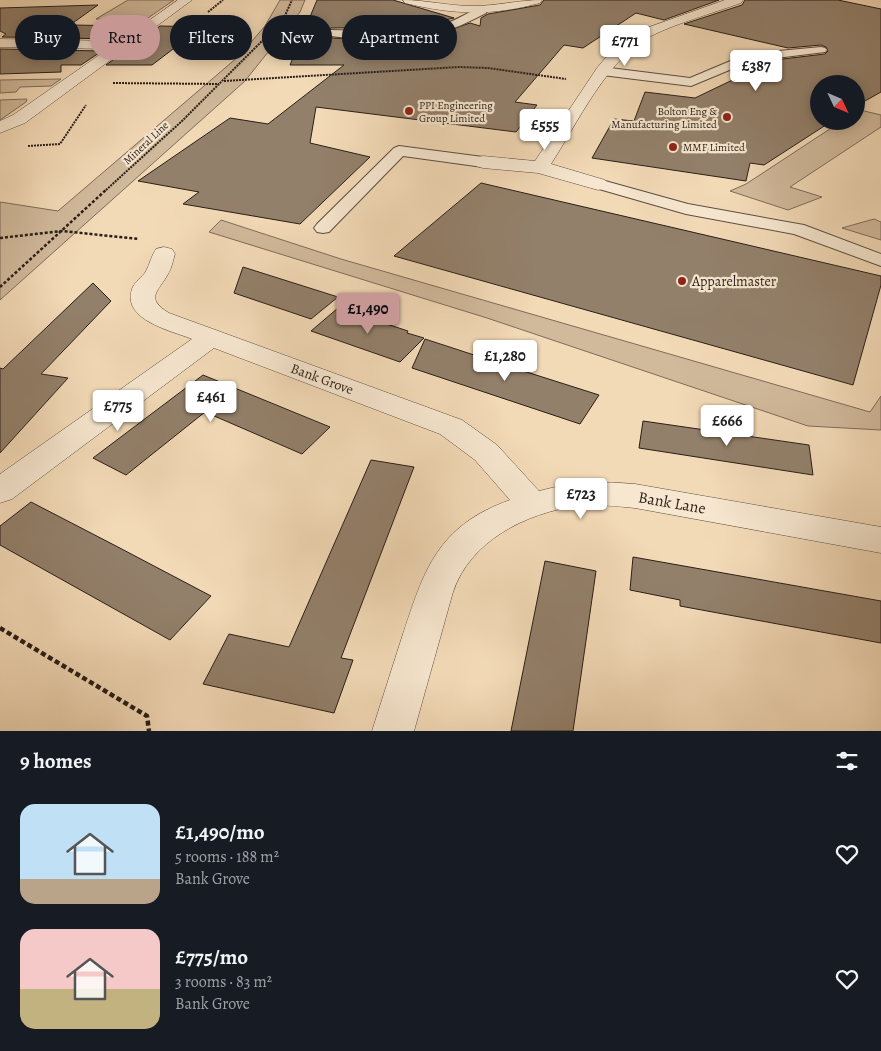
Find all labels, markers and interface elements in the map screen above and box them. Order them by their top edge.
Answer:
chip: Buy [15,15,80,60]
chip: Rent [90,15,160,60]
chip: Filters [170,15,252,60]
chip: New [262,15,332,60]
chip: Apartment [342,15,457,60]
pin: £771 [595,24,655,67]
text: £771 [611,30,639,52]
pin: £387 [726,49,786,92]
text: £387 [741,55,771,77]
north arrow [810,75,865,130]
map controls [810,75,865,130]
place label: PPI Engineering Group Limited [419,98,493,126]
place label: Bolton Eng & Manufacturing Limited [611,104,717,132]
marker: PPI Engineering Group Limited [403,105,415,117]
pin: £555 [515,108,575,151]
marker: Bolton Eng & Manufacturing Limited [721,111,733,123]
text: £555 [531,114,559,136]
street label: Mineral Line [120,118,172,168]
place label: MMF Limited [683,140,745,155]
marker: MMF Limited [667,141,679,153]
place label: Apparelmaster [691,272,777,291]
marker: Apparelmaster [676,275,688,287]
pin: £1,490 [327,292,409,335]
text: £1,490 [347,298,389,320]
pin: £1,280 [464,340,546,382]
text: £1,280 [484,345,526,367]
street label: Bank Grove [288,359,356,399]
pin: £461 [181,380,241,423]
text: £461 [196,386,226,408]
pin: £775 [88,390,148,432]
text: £775 [104,395,132,417]
pin: £666 [697,404,757,447]
text: £666 [712,410,742,432]
pin: £723 [551,478,611,520]
text: £723 [566,483,596,505]
street label: Bank Lane [636,486,708,520]
text: 9 homes [20,747,91,775]
icon: filters [833,747,861,775]
text: £1,490/mo [175,818,265,846]
icon: home [60,824,120,884]
icon: heart [833,840,861,868]
text: 5 rooms · 188 m² [175,846,279,868]
text: Bank Grove [175,868,250,890]
text: £775/mo [175,943,248,971]
icon: home [60,949,120,1009]
icon: heart [833,965,861,993]
text: 3 rooms · 83 m² [175,971,272,993]
text: Bank Grove [175,993,250,1015]

